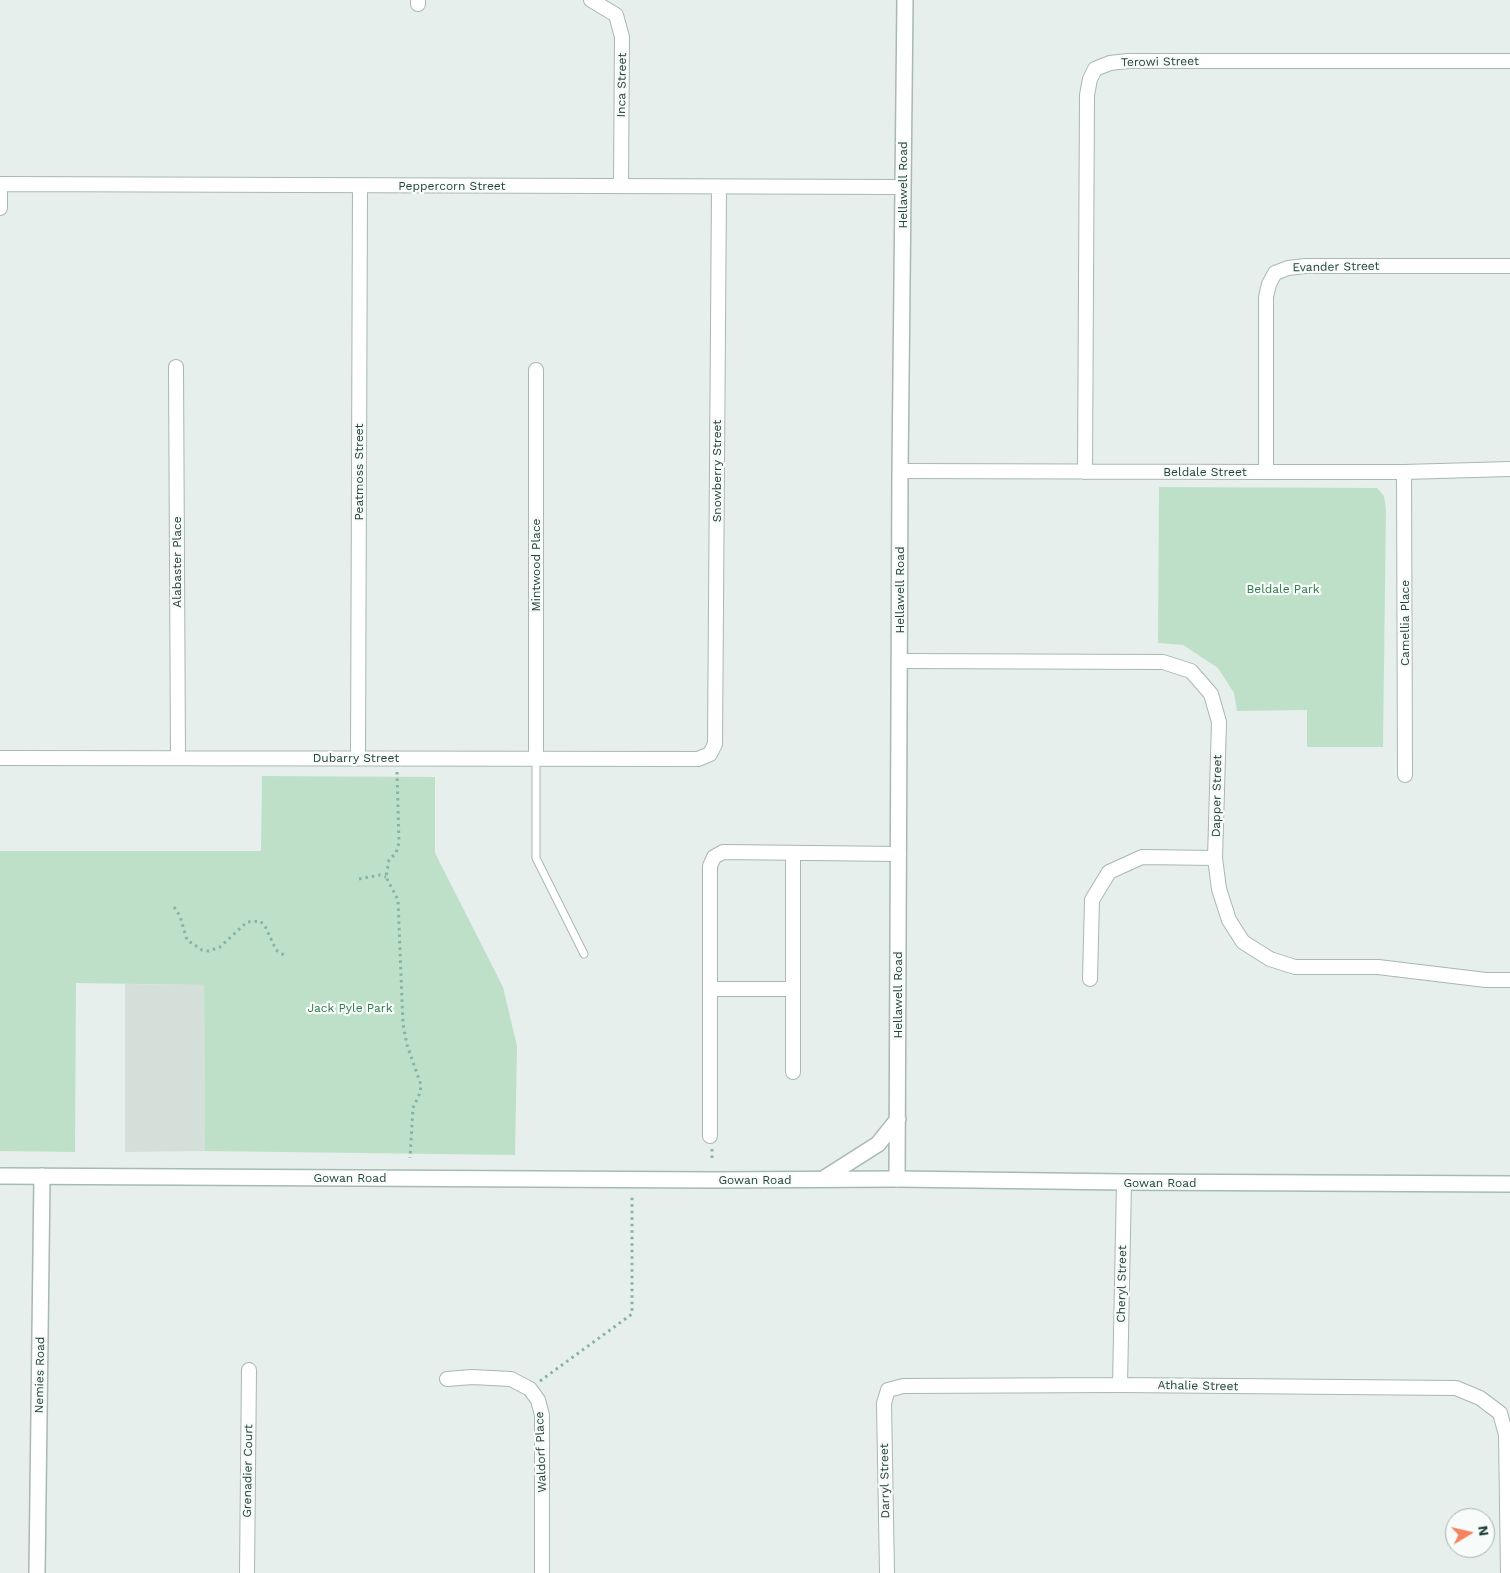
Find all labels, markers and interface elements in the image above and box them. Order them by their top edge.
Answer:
street label: Inca Street [614,53,630,117]
street label: Terowi Street [1121,54,1199,70]
street label: Hellawell Road [896,141,910,229]
street label: Peppercorn Street [398,179,506,193]
street label: Evander Street [1292,259,1380,275]
street label: Snowberry Street [710,420,724,522]
street label: Peatmoss Street [352,423,366,521]
street label: Beldale Street [1163,465,1247,479]
street label: Alabaster Place [170,516,184,608]
street label: Mintwood Place [529,518,543,612]
street label: Hellawell Road [893,546,907,634]
street label: Camellia Place [1398,580,1412,666]
park label: Beldale Park [1246,582,1320,596]
street label: Dubarry Street [313,751,399,765]
street label: Dapper Street [1209,755,1225,837]
street label: Hellawell Road [891,951,905,1039]
park label: Jack Pyle Park [308,1001,392,1015]
street label: Gowan Road [313,1171,387,1185]
street label: Gowan Road [718,1173,792,1187]
street label: Gowan Road [1123,1176,1197,1190]
street label: Cheryl Street [1114,1245,1130,1323]
street label: Nemies Road [32,1336,48,1414]
street label: Athalie Street [1158,1378,1238,1394]
street label: Waldorf Place [532,1411,550,1493]
street label: Grenadier Court [240,1424,256,1518]
street label: Darryl Street [877,1443,893,1519]
north arrow [1445,1508,1495,1558]
text: N [1475,1524,1493,1537]

